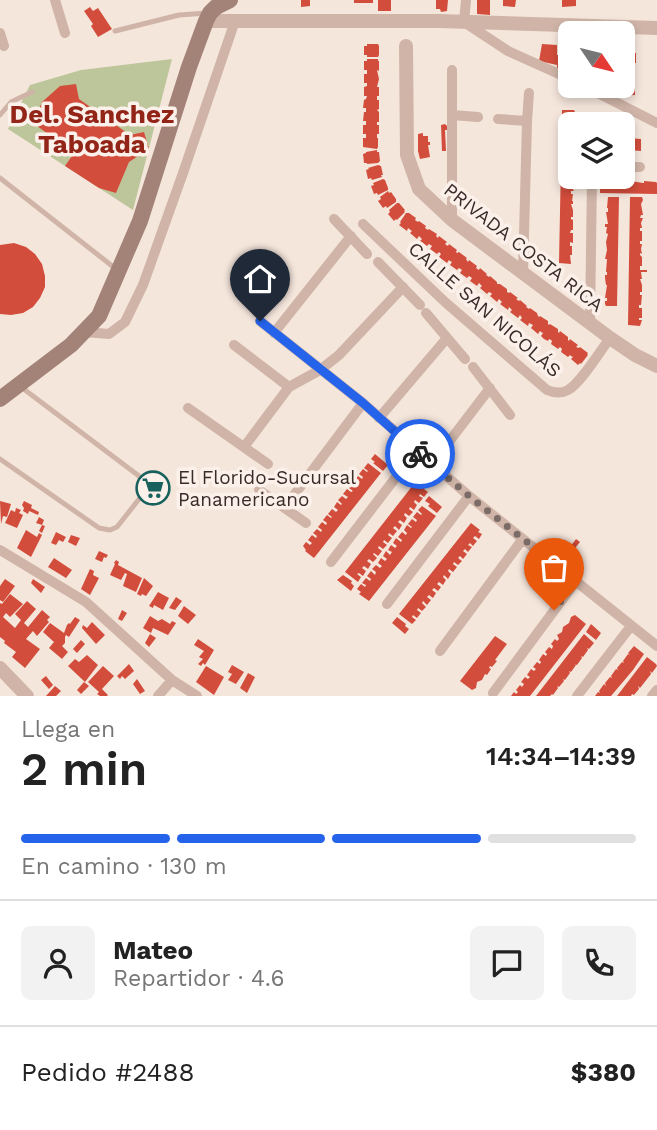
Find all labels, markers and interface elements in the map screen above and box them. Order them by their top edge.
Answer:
north arrow [558,21,635,98]
map controls [558,21,635,189]
district label: Del. Sanchez Taboada [10,99,174,159]
button: layers [558,112,635,189]
street label: PRIVADA COSTA RICA [439,178,608,317]
street label: CALLE SAN NICOLÁS [404,237,566,382]
pin [230,249,290,321]
icon: home [241,260,279,298]
courier [385,419,455,489]
icon: bike [401,435,439,473]
place label: El Florido-Sucursal Panamericano [178,466,356,511]
supermarket icon: El Florido-Sucursal Panamericano [134,469,172,507]
pin [524,538,584,610]
icon: bag [535,549,573,587]
text: Llega en [21,716,115,743]
text: 14:34–14:39 [486,741,636,771]
text: 2 min [21,742,147,796]
text: En camino · 130 m [21,853,227,880]
button: person [21,926,95,1000]
button: chat [470,926,544,1000]
button: phone [562,926,636,1000]
text: Mateo [113,935,193,965]
text: Repartidor · 4.6 [113,965,285,992]
text: Pedido #2488 [21,1057,195,1087]
text: $380 [571,1057,636,1087]

